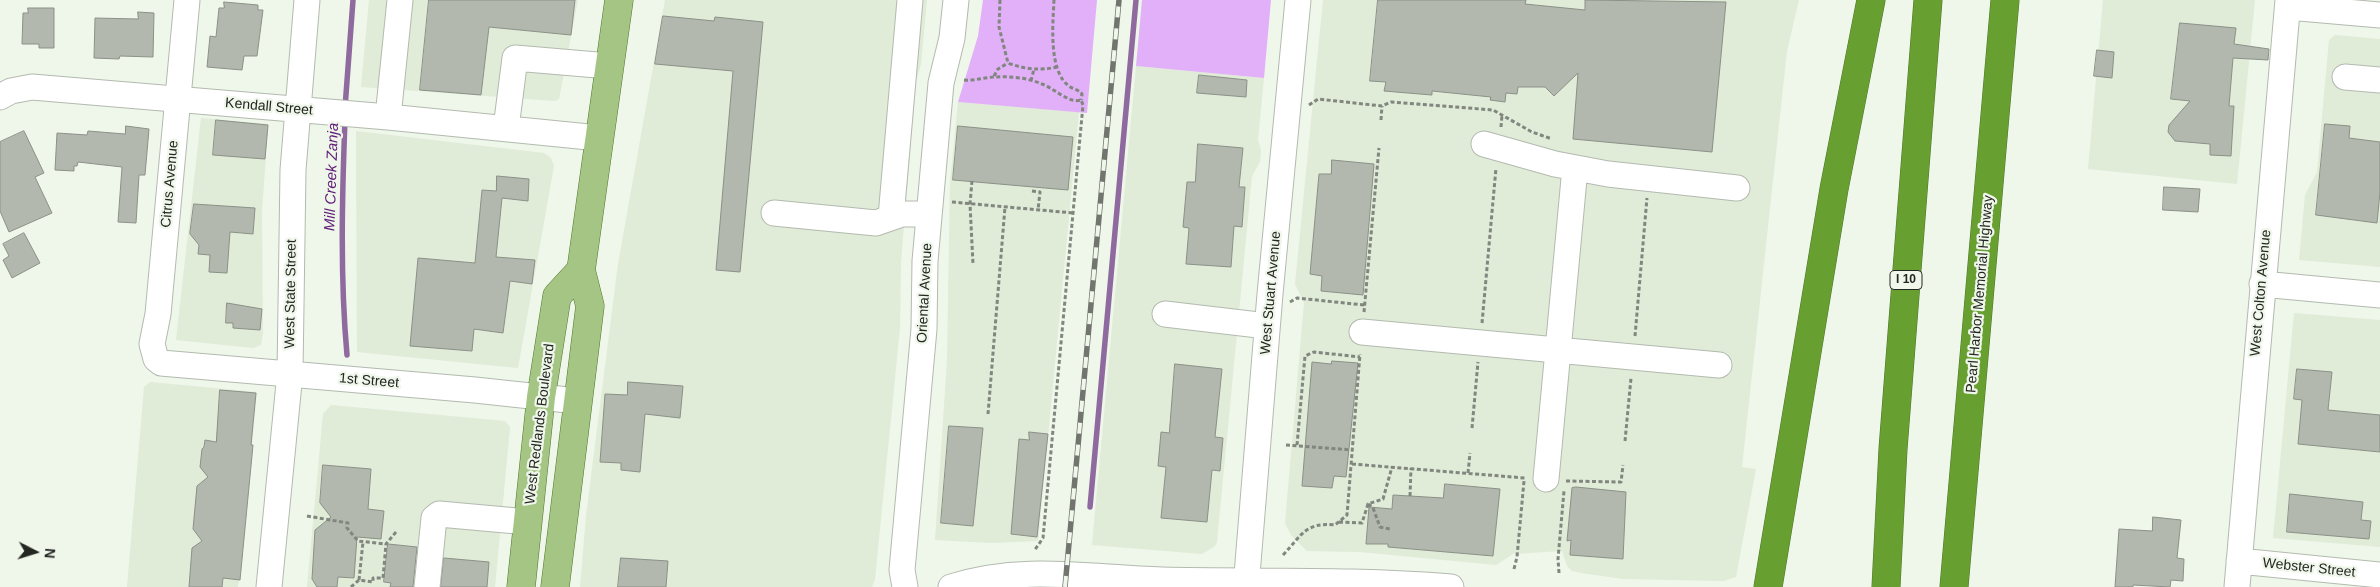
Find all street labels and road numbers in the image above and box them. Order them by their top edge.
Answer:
street label: Kendall Street [224,95,314,119]
street label: Citrus Avenue [158,140,182,228]
street label: Pearl Harbor Memorial Highway [1963,194,1997,394]
street label: West Colton Avenue [2247,229,2275,357]
street label: West Stuart Avenue [1257,231,1285,355]
street label: West State Street [282,239,300,349]
street label: Oriental Avenue [914,243,936,343]
road number: I 10 [1890,270,1922,290]
street label: West Redlands Boulevard [522,343,558,505]
street label: 1st Street [338,370,400,392]
street label: Webster Street [2262,555,2356,581]

